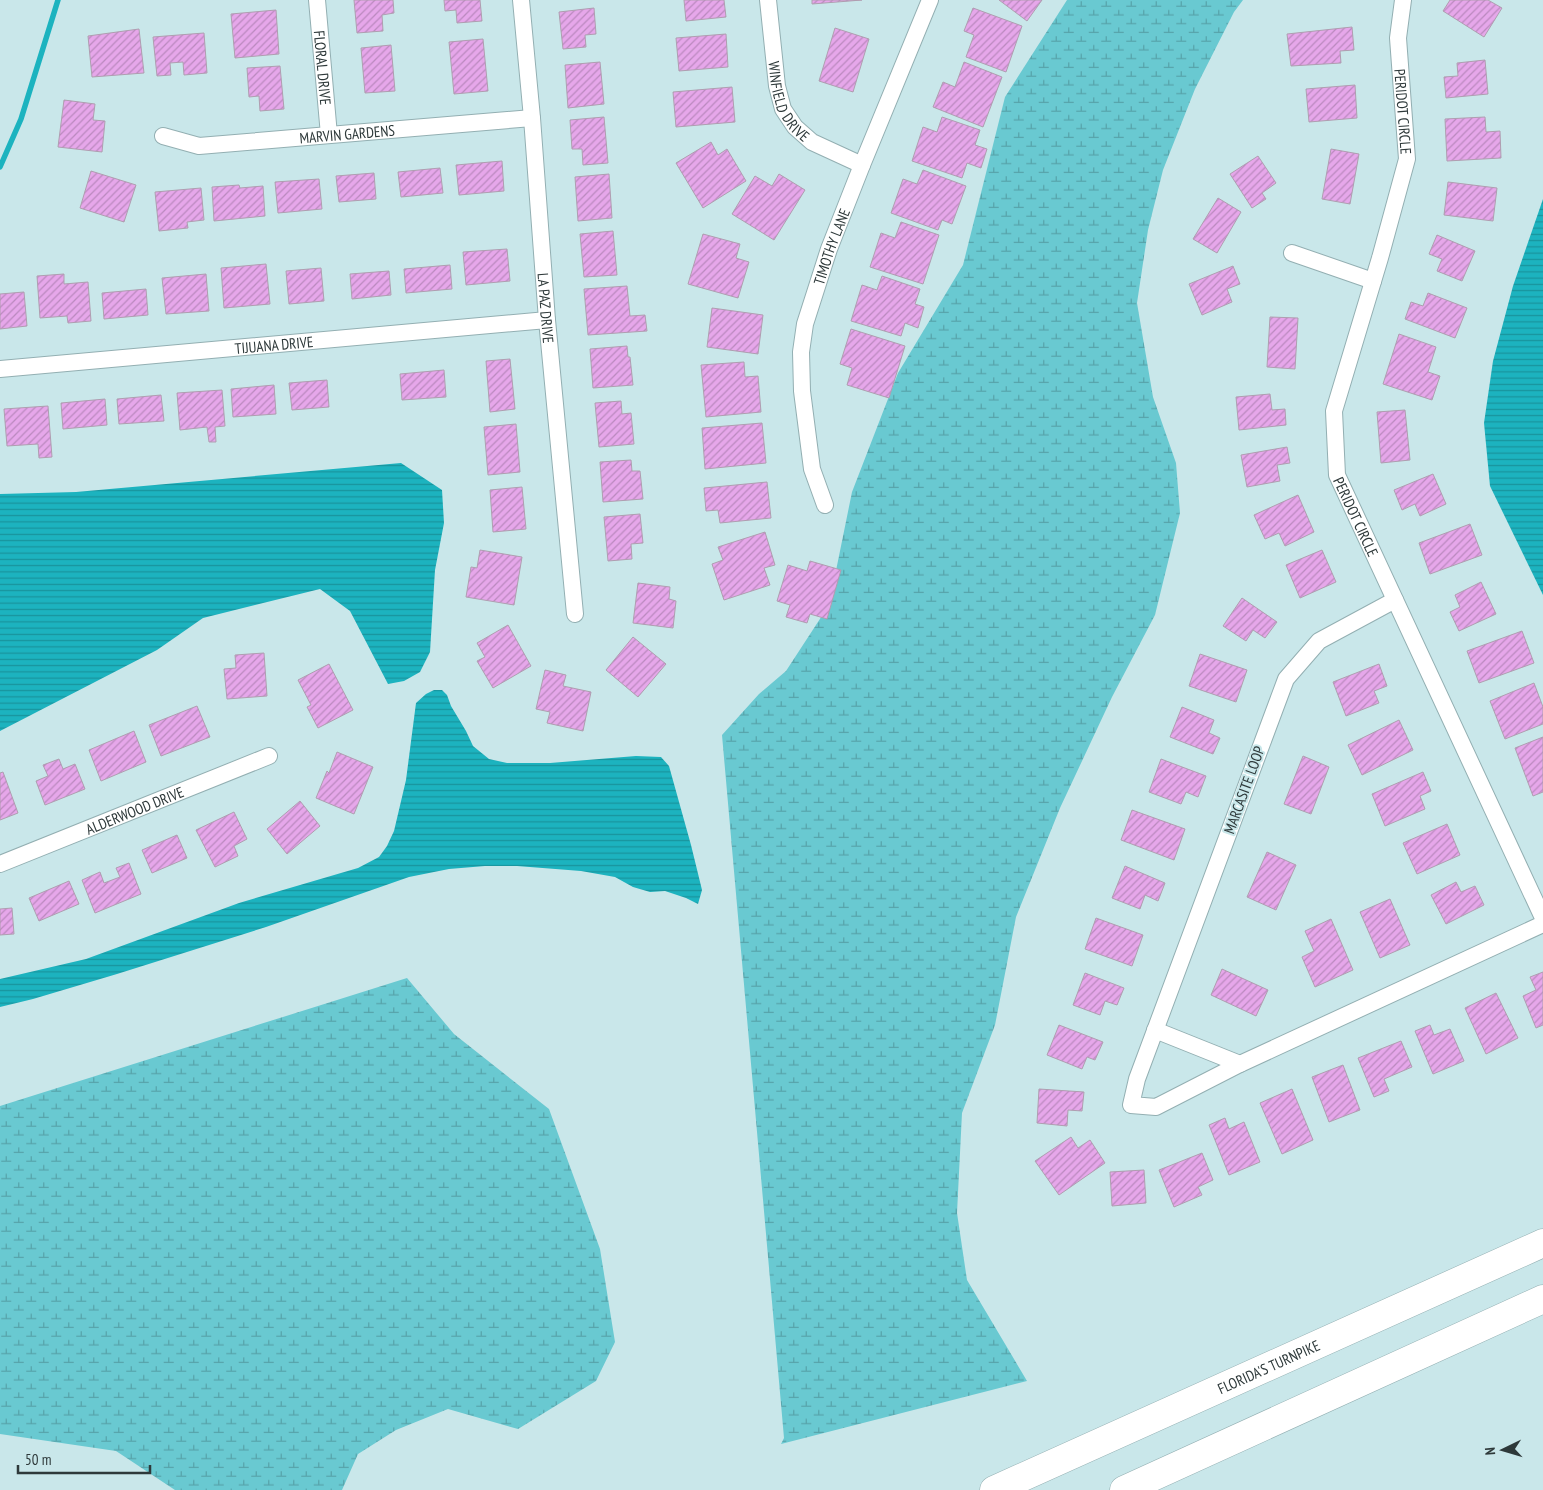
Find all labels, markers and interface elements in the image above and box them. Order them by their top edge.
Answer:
street label: FLORAL DRIVE [310,30,336,106]
street label: WINFIELD DRIVE [765,60,814,145]
street label: PERIDOT CIRCLE [1391,68,1416,155]
street label: MARVIN GARDENS [299,120,396,147]
street label: TIMOTHY LANE [809,206,854,287]
street label: LA PAZ DRIVE [534,272,559,344]
street label: TIJUANA DRIVE [234,331,314,357]
street label: PERIDOT CIRCLE [1330,474,1383,559]
street label: MARCASITE LOOP [1219,743,1269,836]
street label: ALDERWOOD DRIVE [83,782,186,838]
street label: FLORIDA'S TURNPIKE [1214,1335,1323,1398]
north arrow [1478,1425,1528,1475]
scale bar [18,1442,150,1474]
text: N [1481,1447,1499,1456]
text: 50 m [25,1450,51,1469]

